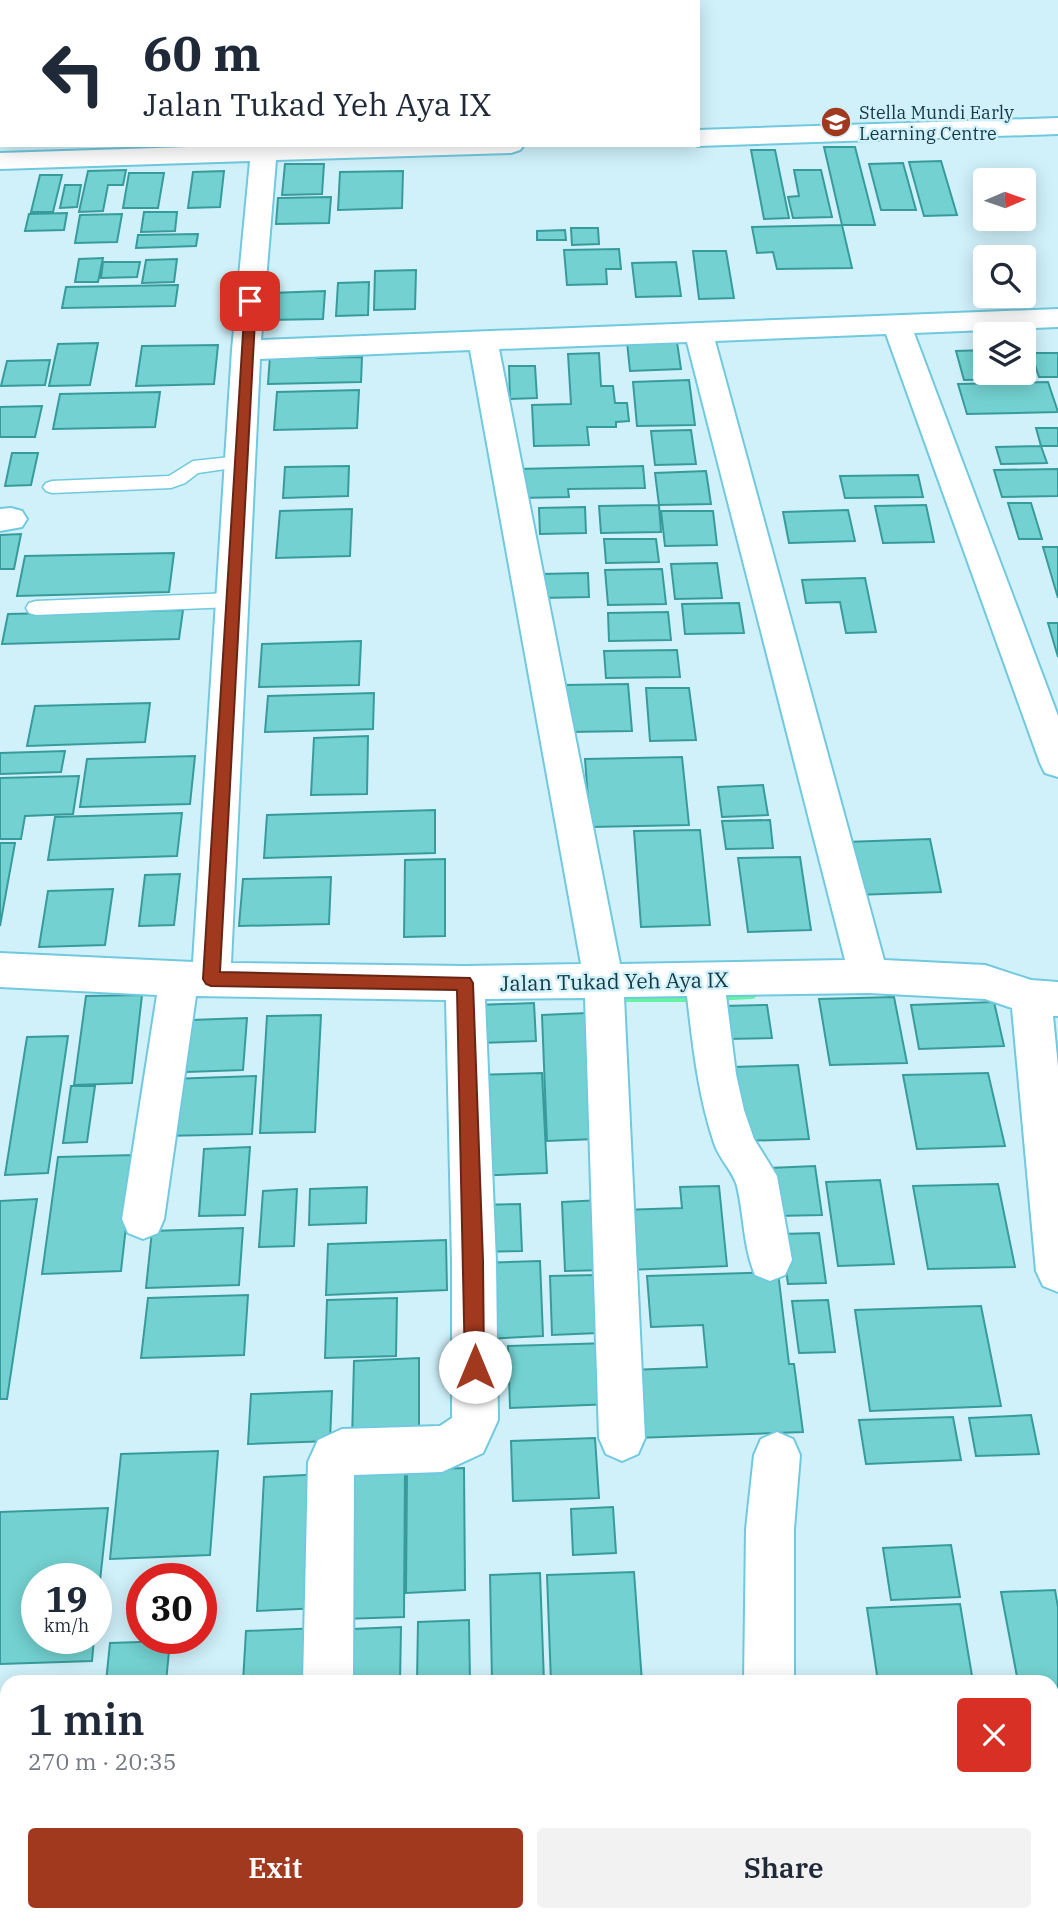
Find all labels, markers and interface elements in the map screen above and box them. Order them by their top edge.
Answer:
text: 60 m [143,21,261,84]
icon: left [28,28,119,119]
text: Jalan Tukad Yeh Aya IX [143,83,491,125]
place label: Stella Mundi Early Learning Centre [859,101,1014,145]
school or university icon: Stella Mundi Early Learning Centre [819,105,853,139]
north arrow [973,168,1036,231]
map controls [973,168,1036,385]
button: search [973,245,1036,308]
pin [220,271,280,331]
icon: arrive [231,282,269,320]
button: layers [973,322,1036,385]
street label: Jalan Tukad Yeh Aya IX [500,965,728,997]
position arrow [438,1330,512,1404]
speed limit sign: 30 [126,1563,217,1654]
text: 19 [45,1576,88,1622]
text: km/h [44,1614,89,1637]
text: 1 min [28,1692,145,1747]
button: close [957,1698,1031,1772]
text: 270 m · 20:35 [28,1746,177,1776]
button: Exit [28,1828,523,1908]
button: Share [537,1828,1031,1908]

